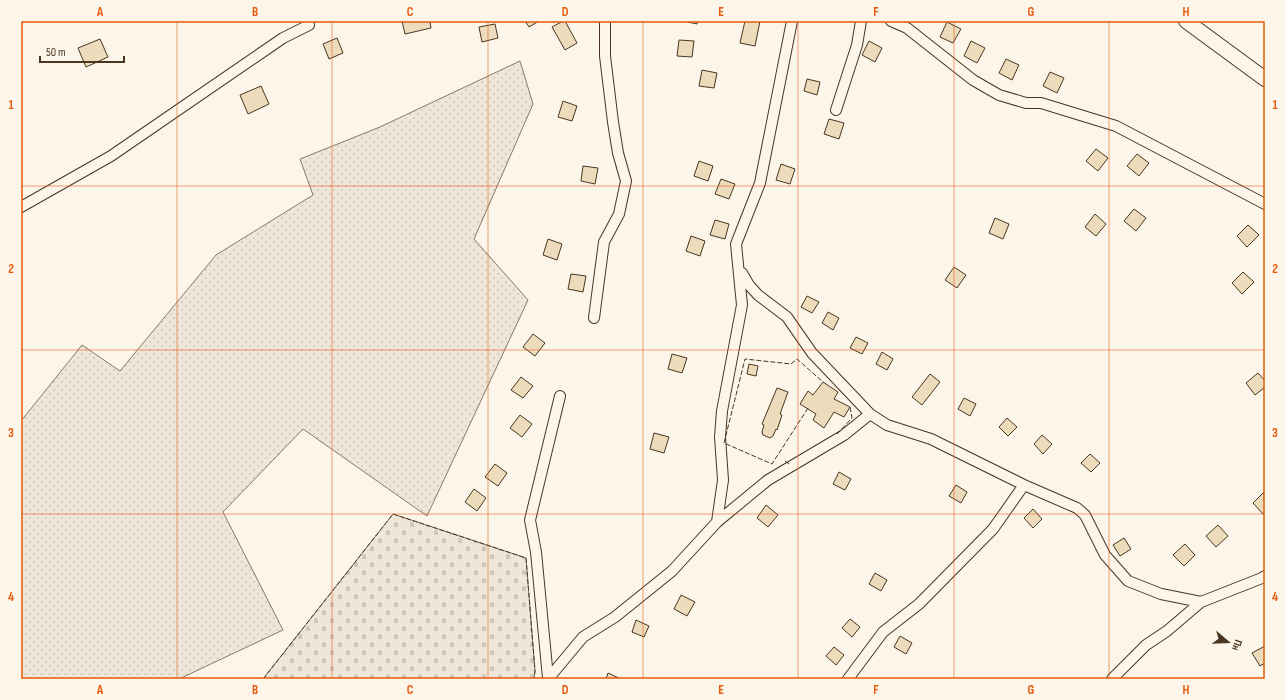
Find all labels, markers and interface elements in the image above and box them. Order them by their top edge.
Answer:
text: A [96,4,104,20]
text: B [252,4,258,20]
text: C [407,4,414,20]
text: D [562,4,569,20]
text: E [718,4,724,20]
text: F [873,4,879,20]
text: G [1028,4,1035,20]
text: H [1183,4,1190,20]
scale bar [40,38,124,64]
text: 50 m [46,45,66,60]
text: 1 [8,97,14,113]
text: 1 [1272,97,1278,113]
text: 2 [8,261,14,277]
text: 2 [1272,261,1278,277]
text: 3 [8,425,14,441]
text: 3 [1272,425,1278,441]
text: 4 [8,589,14,605]
text: 4 [1272,589,1278,605]
north arrow [1208,622,1248,662]
text: Пн [1229,638,1245,652]
text: A [96,682,104,698]
text: B [252,682,258,698]
text: C [407,682,414,698]
text: D [562,682,569,698]
text: E [718,682,724,698]
text: F [873,682,879,698]
text: G [1028,682,1035,698]
text: H [1183,682,1190,698]

